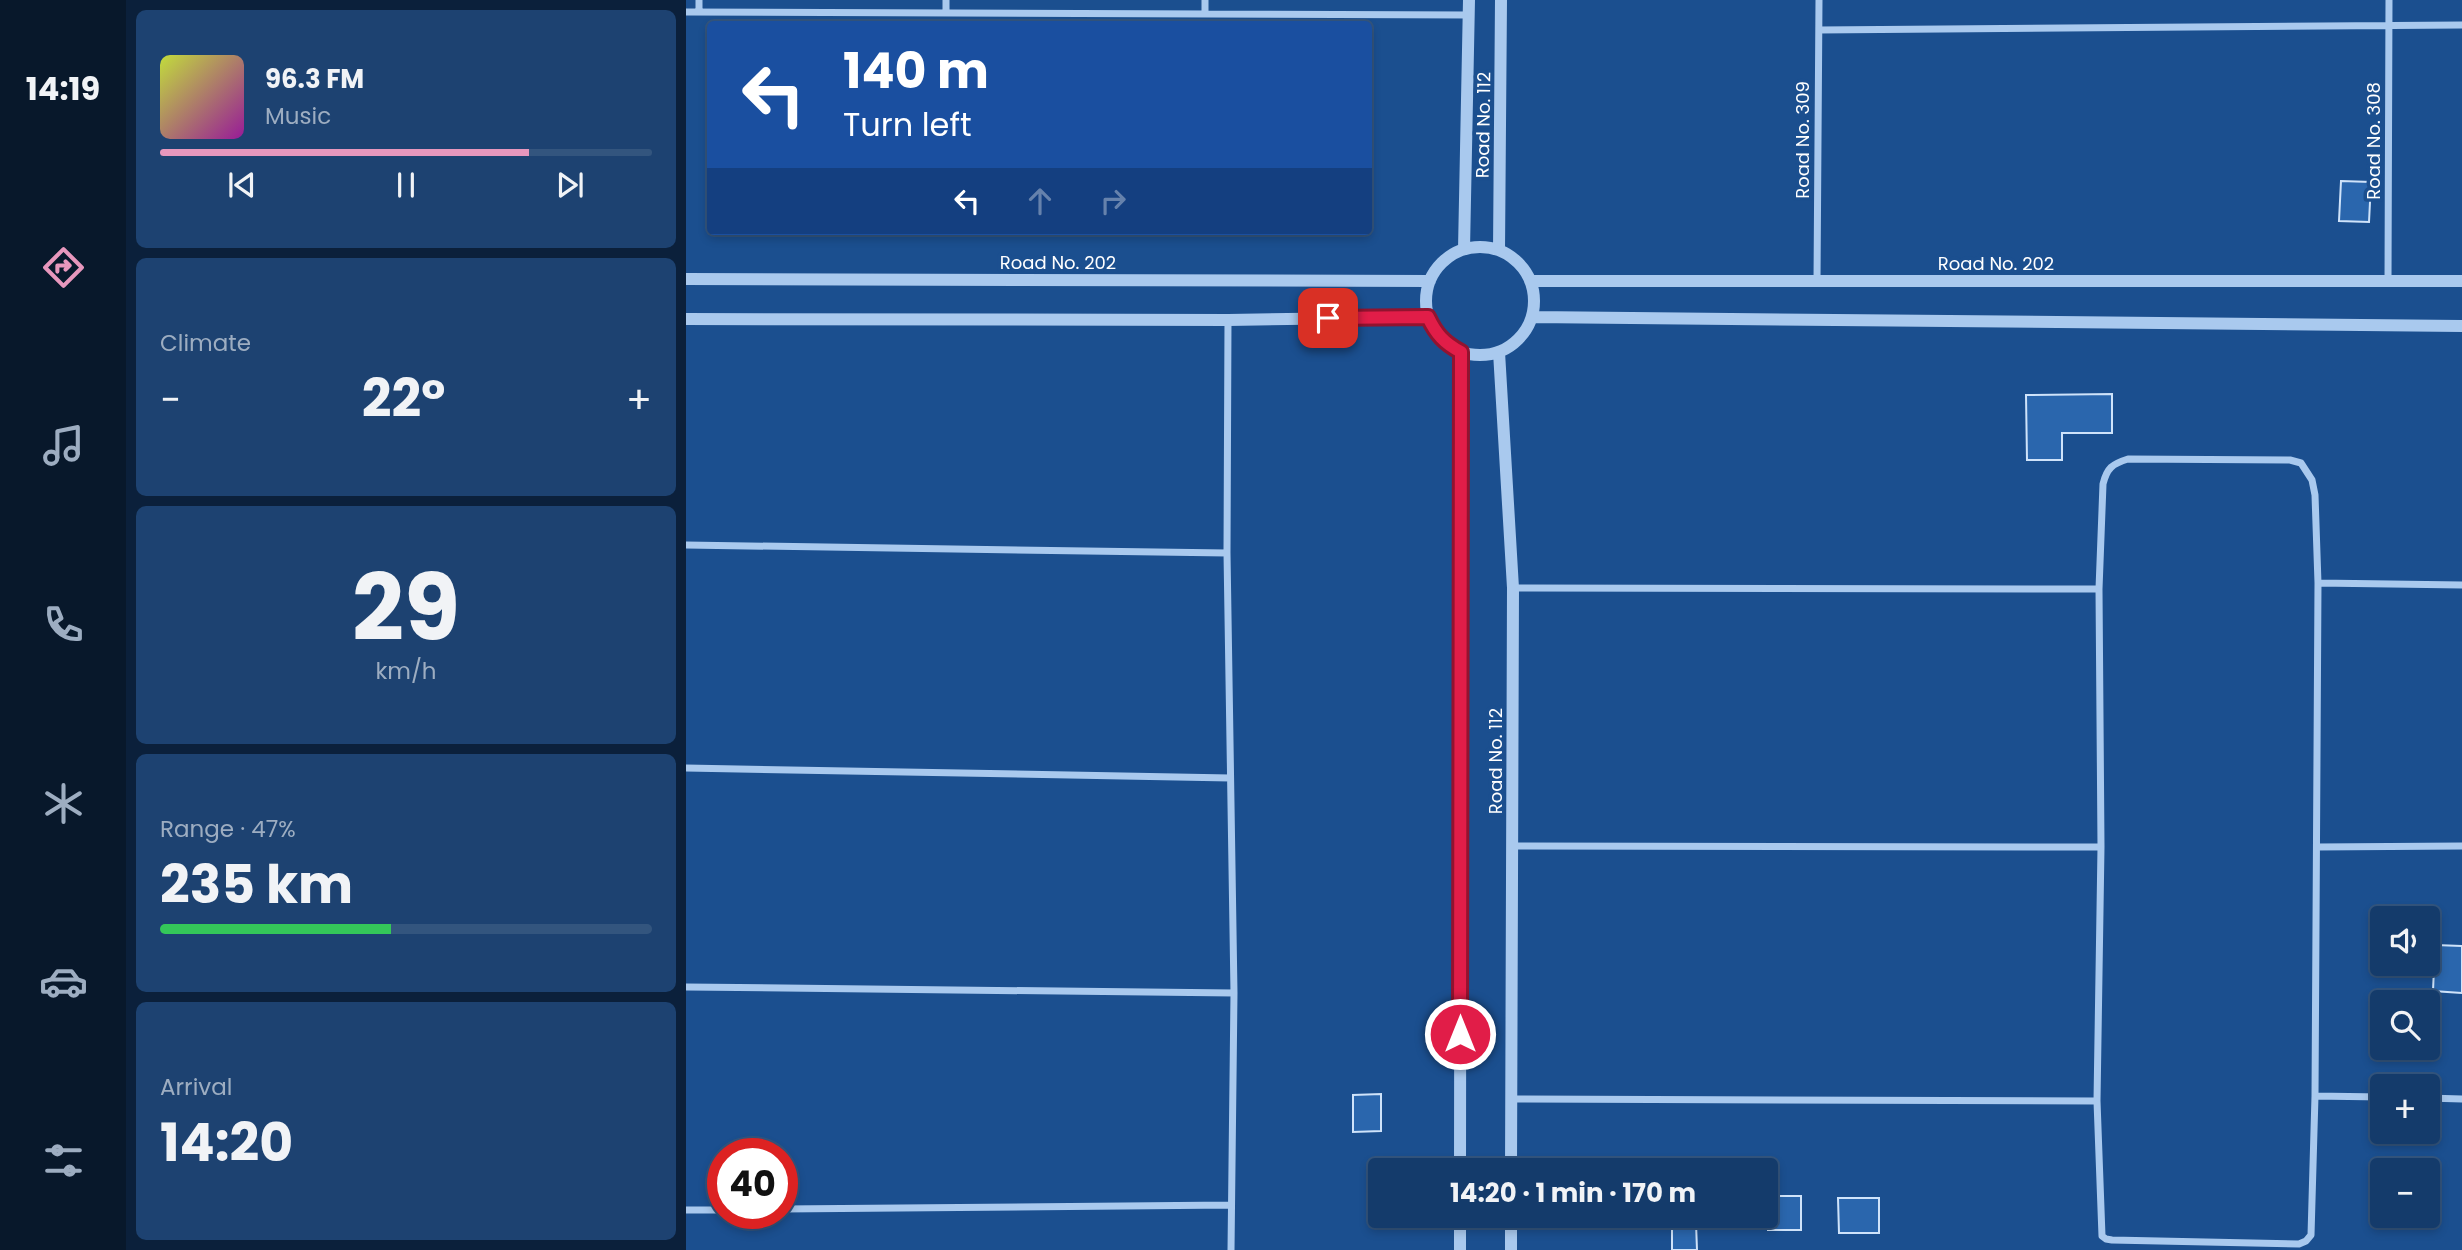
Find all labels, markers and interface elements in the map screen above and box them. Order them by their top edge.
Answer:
text: 140 m [843,37,989,105]
icon: left [728,49,819,140]
text: 96.3 FM [265,61,364,97]
text: 14:19 [26,66,100,111]
street label: Road No. 112 [1470,72,1496,178]
street label: Road No. 309 [1790,81,1815,199]
street label: Road No. 308 [2361,82,2386,200]
text: Music [265,100,331,132]
text: Turn left [843,102,972,147]
icon: previous [223,166,261,204]
icon: pause [387,166,425,204]
icon: next [551,166,589,204]
icon: left [948,182,986,220]
icon: ahead [1021,182,1059,220]
icon: right [1094,182,1132,220]
icon: directions [39,243,88,292]
street label: Road No. 202 [1000,250,1116,275]
street label: Road No. 202 [1938,251,2054,276]
pin [1298,288,1358,348]
icon: arrive [1309,299,1347,337]
text: Climate [160,327,251,359]
text: 22° [362,362,445,435]
text: − [160,373,181,426]
text: + [626,373,652,426]
icon: music [39,421,88,470]
text: 29 [352,544,460,672]
icon: phone [39,600,88,649]
text: km/h [375,655,437,687]
street label: Road No. 112 [1483,708,1508,814]
icon: climate [39,779,88,828]
text: Range · 47% [160,813,296,845]
text: 235 km [160,848,353,921]
map controls [2370,906,2440,1228]
button: sound [2370,906,2440,976]
icon: car [39,957,88,1006]
button: search [2370,990,2440,1060]
position arrow [1423,997,1497,1071]
text: Arrival [160,1071,232,1103]
button: + [2370,1074,2440,1144]
text: 14:20 [160,1106,293,1179]
icon: filters [39,1136,88,1185]
speed limit sign: 40 [707,1138,798,1229]
button: − [2370,1158,2440,1228]
text: 14:20 · 1 min · 170 m [1450,1175,1696,1211]

